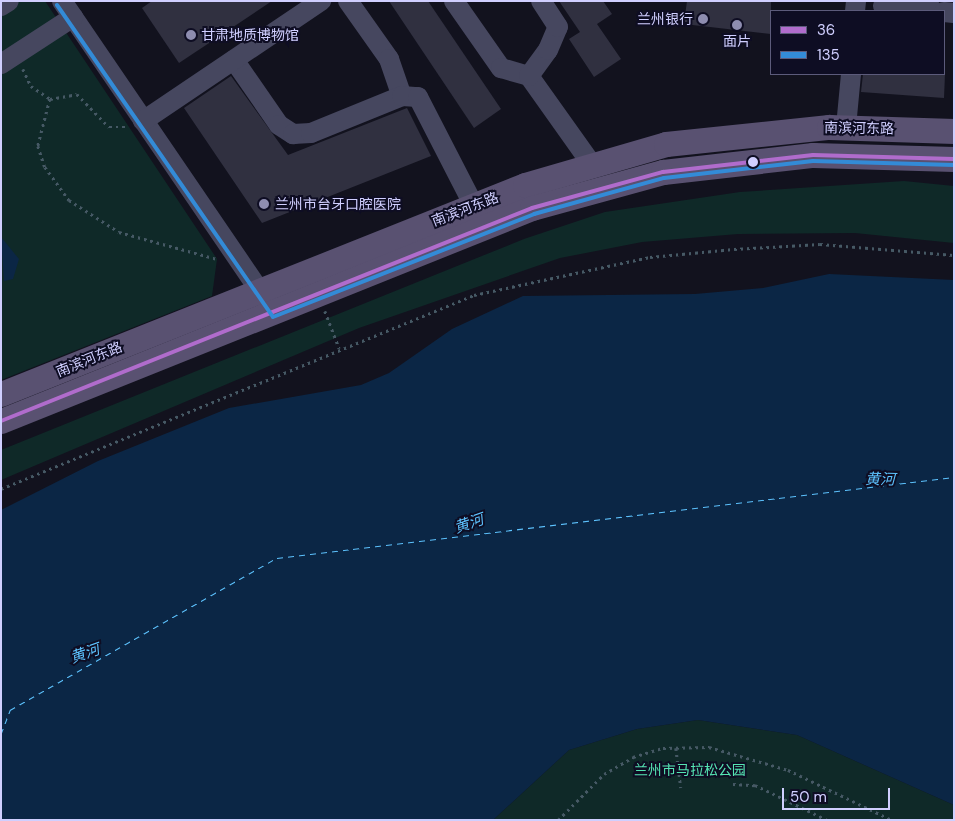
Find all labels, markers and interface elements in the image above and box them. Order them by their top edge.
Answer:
legend [770,10,945,75]
place label: 兰州银行 [637,11,693,27]
marker: 兰州银行 [697,13,709,25]
marker: 面片 [731,19,743,31]
text: 36 [817,20,835,40]
place label: 甘肃地质博物馆 [201,27,299,43]
marker: 甘肃地质博物馆 [185,29,197,41]
place label: 面片 [723,33,751,49]
text: 135 [817,45,840,65]
street label: 南滨河东路 [824,119,894,137]
unlabelled marker [748,157,758,167]
street label: 南滨河东路 [429,189,501,229]
place label: 兰州市台牙口腔医院 [275,196,401,212]
marker: 兰州市台牙口腔医院 [257,197,271,211]
street label: 南滨河东路 [53,338,125,380]
water label: 黄河 [865,471,895,489]
water label: 黄河 [452,511,486,537]
water label: 黄河 [68,641,102,667]
park label: 兰州市马拉松公园 [634,762,746,778]
scale bar [785,778,892,810]
text: 50 m [790,787,827,807]

